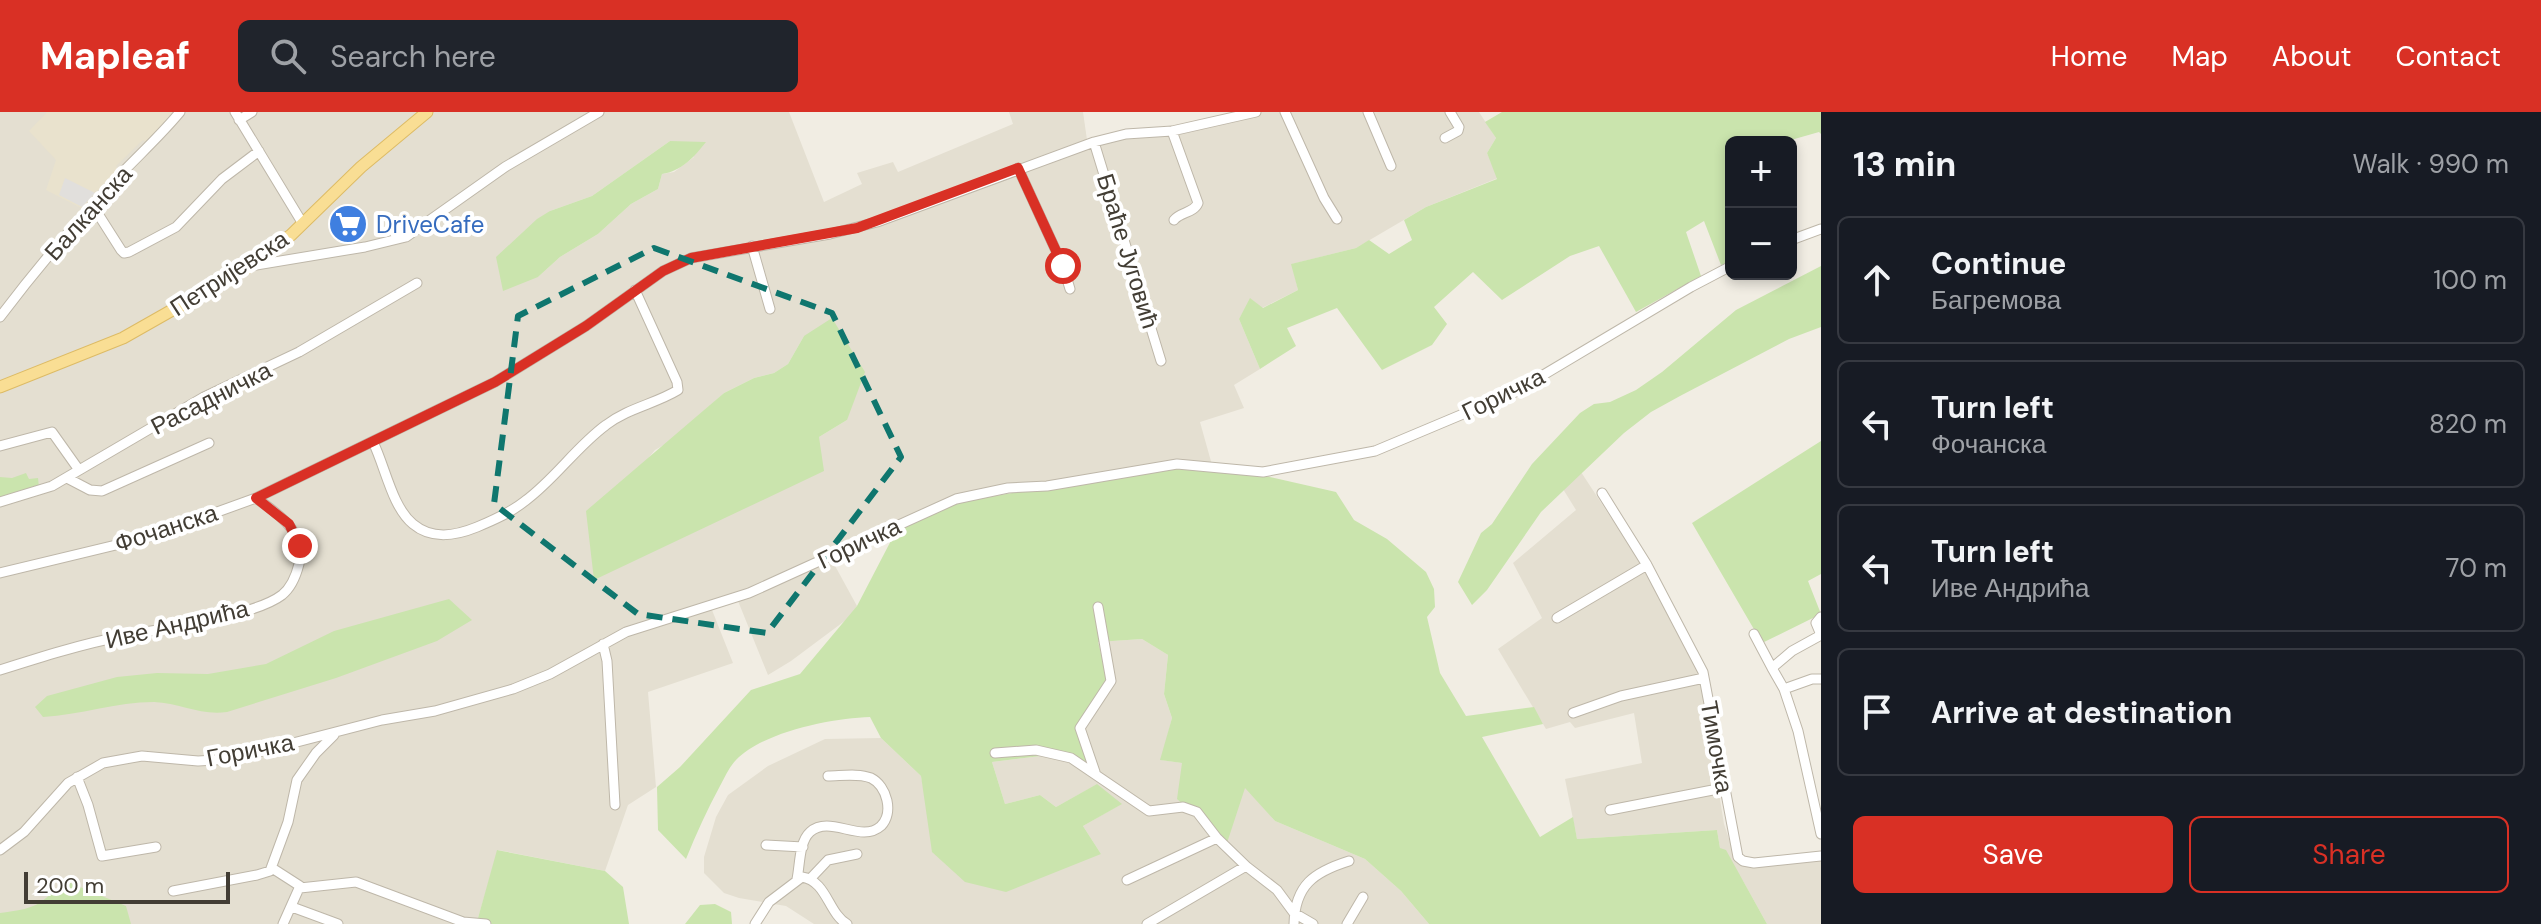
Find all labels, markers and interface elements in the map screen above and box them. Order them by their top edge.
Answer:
search box [238,20,798,92]
text: Mapleaf [40,31,190,81]
icon: search [266,34,310,78]
text: Search here [330,37,496,76]
text: Home [2051,38,2127,75]
text: Map [2171,38,2228,75]
text: About [2272,38,2351,75]
text: Contact [2395,38,2501,75]
map controls [1725,136,1797,280]
button: + [1725,136,1797,208]
text: 13 min [1853,142,1956,187]
text: Walk · 990 m [2353,147,2509,181]
street label: Балканска [37,159,139,267]
street label: Браће Југовић [1090,170,1166,332]
supermarket icon: DriveCafe [327,203,369,245]
button: − [1725,208,1797,280]
place label: DriveCafe [376,209,484,240]
street label: Петријевска [164,223,295,323]
text: Continue [1931,244,2066,283]
route start [1045,248,1081,284]
icon: ahead [1855,258,1899,302]
text: 100 m [2433,263,2507,297]
text: Багремова [1931,283,2061,317]
street label: Расадничка [145,354,277,442]
street label: Горичка [1456,360,1550,427]
text: Turn left [1931,388,2054,427]
icon: left [1855,402,1899,446]
text: 820 m [2429,407,2507,441]
text: Фочанска [1931,427,2046,461]
street label: Фочанска [111,497,222,559]
street label: Горичка [812,510,906,576]
route end [282,528,318,564]
text: Turn left [1931,532,2054,571]
icon: left [1855,546,1899,590]
text: 70 m [2446,551,2507,585]
text: Иве Андрића [1931,571,2089,605]
street label: Иве Андрића [102,592,252,656]
icon: arrive [1855,690,1899,734]
text: Arrive at destination [1931,693,2232,732]
street label: Тимочка [1694,698,1740,796]
street label: Горичка [204,726,297,774]
button: Save [1853,816,2173,893]
button: Share [2189,816,2509,893]
scale bar [24,868,230,904]
text: 200 m [36,871,104,900]

